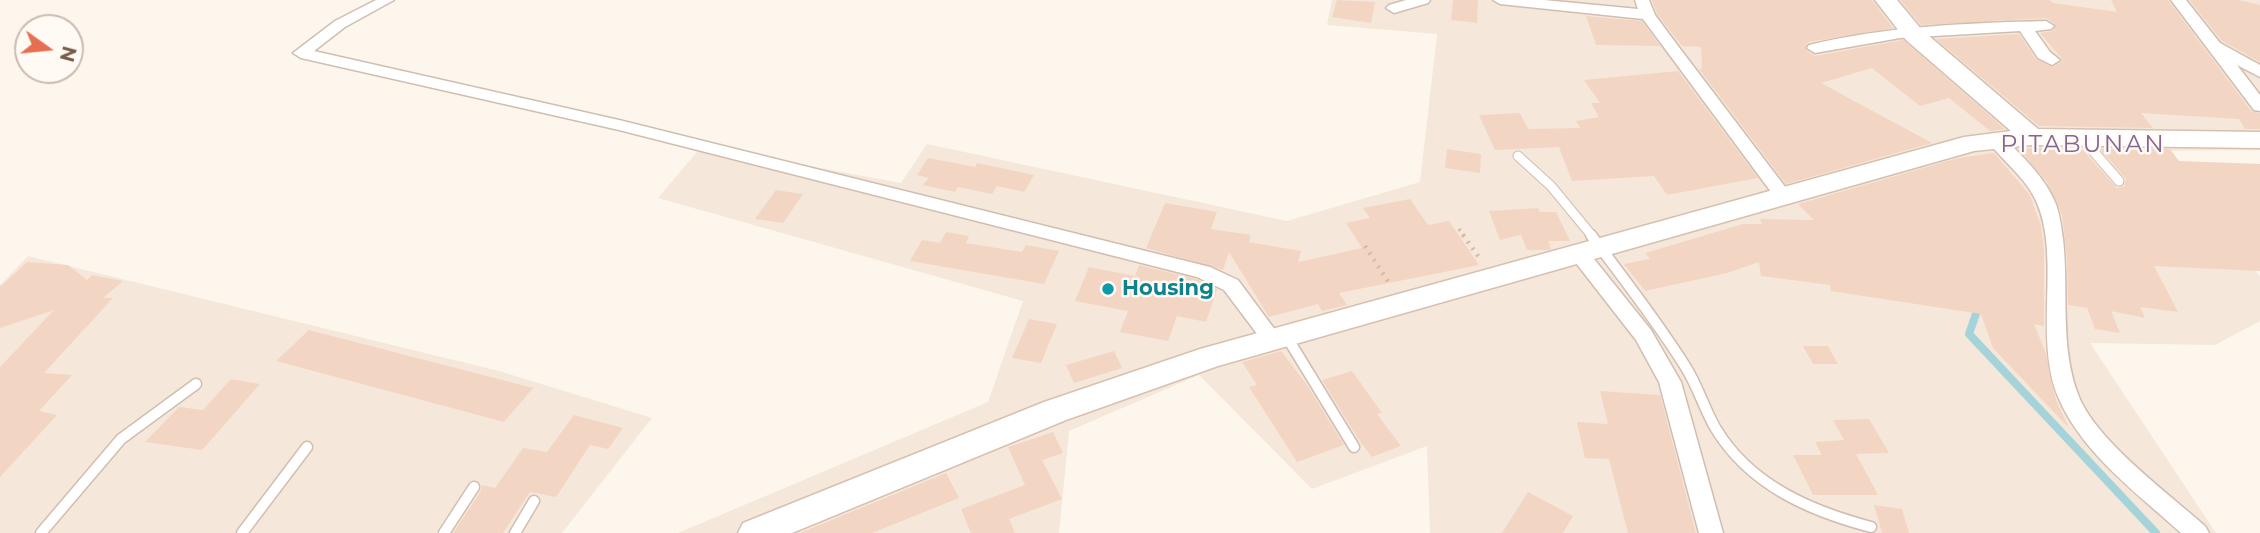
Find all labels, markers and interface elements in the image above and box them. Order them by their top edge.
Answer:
north arrow [14,14,84,84]
text: N [55,44,81,64]
district label: PITABUNAN [2001,131,2165,159]
place label: Housing [1122,276,1214,302]
marker: Housing [1100,281,1116,297]

